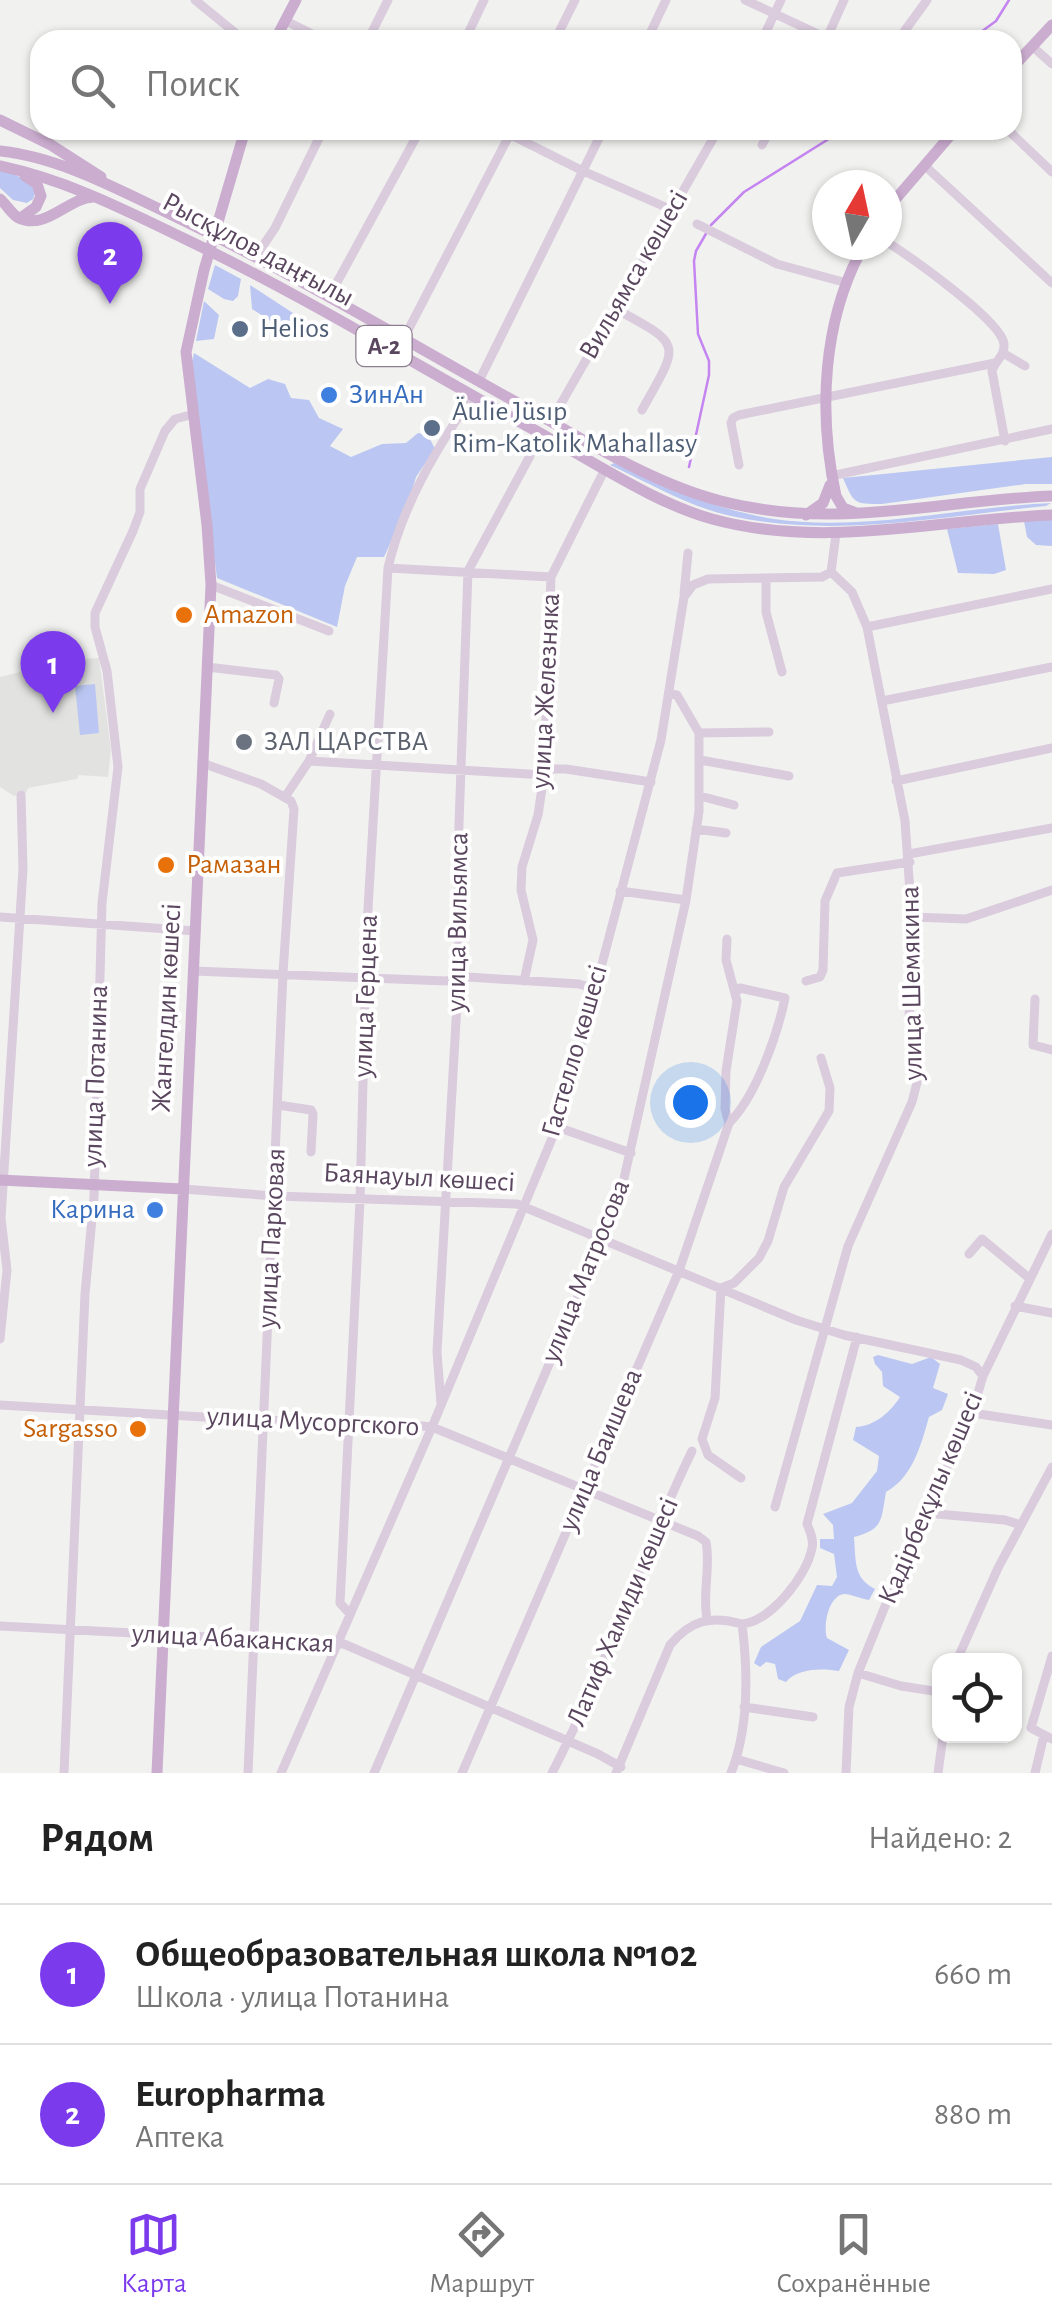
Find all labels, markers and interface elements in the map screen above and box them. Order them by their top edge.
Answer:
search box [30,30,1022,140]
icon: search [65,58,120,113]
text: Поиск [145,66,240,104]
north arrow [812,170,902,260]
street label: Вильямса көшесі [574,186,694,364]
street label: Рысқұлов даңғылы [158,188,358,312]
pin: 2 [78,222,142,304]
place label: Helios [260,315,329,343]
marker: Helios [229,318,251,340]
road number: A-2 [356,326,412,366]
place label: ЗинАн [349,381,424,409]
marker: ЗинАн [318,384,340,406]
place label: Äulie Jüsıp Rim-Katolik Mahallasy [452,396,697,458]
marker: Äulie Jüsıp Rim-Katolik Mahallasy [421,417,443,439]
street label: улица Железняка [527,592,565,791]
place label: Amazon [204,601,294,629]
marker: Amazon [173,604,195,626]
pin: 1 [20,630,86,713]
place label: ЗАЛ ЦАРСТВА [264,728,428,756]
marker: ЗАЛ ЦАРСТВА [233,731,255,753]
street label: улица Вильямса [442,832,474,1013]
place label: Рамазан [186,851,281,879]
marker: Рамазан [155,854,177,876]
street label: улица Шемякина [896,885,928,1082]
street label: Жангелдин көшесі [148,903,186,1113]
street label: улица Герцена [349,914,383,1079]
street label: Гастелло көшесі [537,962,613,1140]
street label: улица Потанина [79,984,113,1169]
your location [665,1077,716,1128]
street label: улица Парковая [253,1147,291,1330]
street label: Баянауыл көшесі [322,1159,516,1197]
street label: улица Матросова [536,1175,636,1367]
place label: Карина [50,1196,135,1224]
marker: Карина [144,1199,166,1221]
street label: улица Баишева [554,1365,648,1536]
street label: Қадірбекұлы көшесі [874,1388,988,1608]
street label: улица Мусоргского [205,1402,420,1442]
place label: Sargasso [23,1415,118,1443]
marker: Sargasso [127,1418,149,1440]
street label: Латиф Хамиди көшесі [562,1494,684,1730]
street label: улица Абаканская [130,1620,335,1658]
map controls [932,1653,1022,1743]
button: locate [932,1653,1022,1743]
text: Рядом [40,1817,154,1859]
text: Найдено: 2 [868,1822,1012,1854]
text: Общеобразовательная школа №102 [135,1936,697,1974]
text: 1 [67,1958,78,1990]
text: 660 m [934,1958,1012,1990]
text: Школа · улица Потанина [135,1981,450,2013]
text: Europharma [135,2076,326,2114]
text: 2 [65,2098,80,2130]
text: 880 m [934,2098,1012,2130]
text: Аптека [135,2121,224,2153]
tab: Карта [121,2207,187,2301]
tab: Маршрут [429,2207,534,2301]
tab: Сохранённые [776,2207,931,2301]

